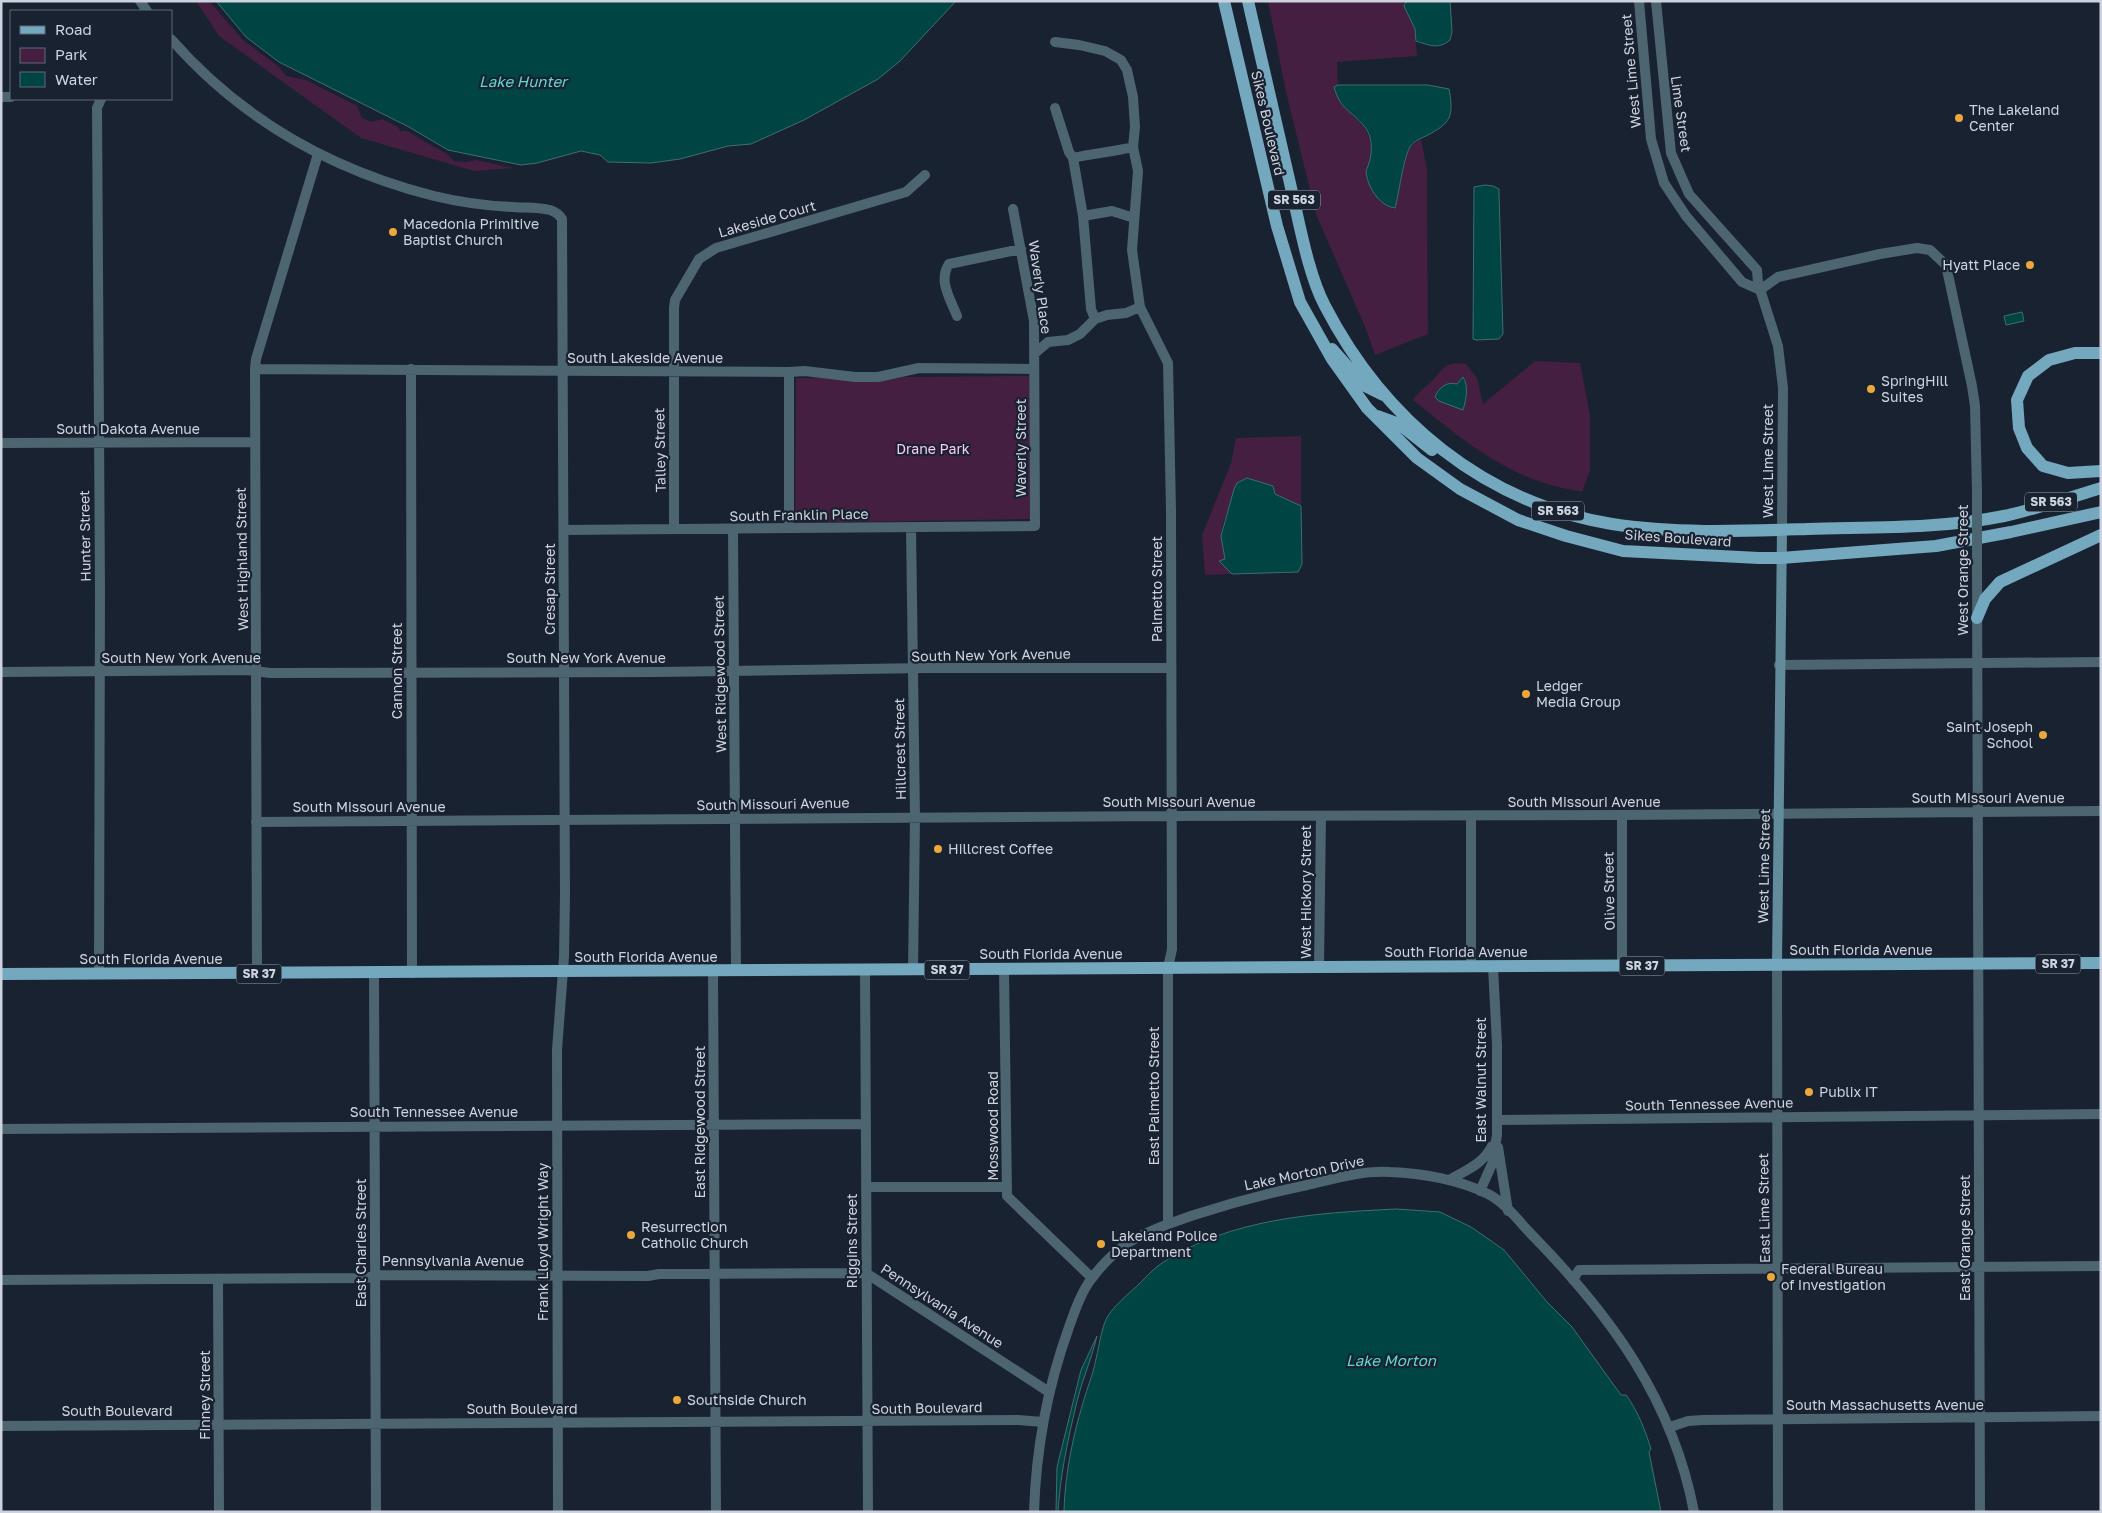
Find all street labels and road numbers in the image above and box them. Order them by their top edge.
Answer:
street label: West Lime Street [1617,13,1644,129]
street label: Sikes Boulevard [1248,69,1289,177]
street label: Lime Street [1668,75,1695,153]
road number: SR 563 [1268,190,1320,210]
street label: Lakeside Court [716,196,818,241]
street label: Waverly Place [1026,239,1055,335]
street label: South Lakeside Avenue [567,349,723,366]
street label: Waverly Street [1012,399,1029,497]
street label: West Lime Street [1759,404,1776,518]
street label: Talley Street [650,407,669,493]
street label: South Dakota Avenue [56,420,200,437]
street label: West Highland Street [232,487,251,631]
street label: Hunter Street [75,490,94,582]
road number: SR 563 [2025,492,2077,512]
road number: SR 563 [1532,502,1584,520]
street label: West Orange Street [1954,504,1971,636]
street label: South Franklin Place [729,505,869,524]
street label: Sikes Boulevard [1624,525,1732,550]
street label: Palmetto Street [1148,536,1165,642]
street label: Cresap Street [541,543,558,635]
street label: West Ridgewood Street [710,595,729,753]
street label: Cannon Street [388,623,405,719]
street label: South New York Avenue [911,645,1071,664]
street label: South New York Avenue [101,649,261,666]
street label: South New York Avenue [506,649,666,666]
street label: Hillcrest Street [890,698,909,800]
street label: South Missouri Avenue [1911,789,2065,806]
street label: South Missouri Avenue [1102,793,1256,810]
street label: South Missouri Avenue [1507,793,1661,810]
street label: South Missouri Avenue [696,794,850,813]
street label: South Missouri Avenue [292,798,446,815]
street label: West Lime Street [1754,809,1773,923]
street label: West Hickory Street [1297,825,1314,959]
street label: Olive Street [1599,851,1618,931]
street label: South Florida Avenue [1789,941,1933,958]
street label: South Florida Avenue [1384,943,1528,960]
street label: South Florida Avenue [979,945,1123,962]
street label: South Florida Avenue [574,948,718,965]
street label: South Florida Avenue [79,950,223,967]
road number: SR 37 [2036,954,2080,974]
road number: SR 37 [1620,956,1664,976]
road number: SR 37 [924,960,970,980]
road number: SR 37 [236,964,282,984]
street label: East Walnut Street [1472,1017,1489,1143]
street label: East Palmetto Street [1145,1026,1162,1166]
street label: East Ridgewood Street [691,1046,708,1198]
street label: Mosswood Road [984,1071,1001,1181]
street label: South Tennessee Avenue [1625,1094,1793,1113]
street label: South Tennessee Avenue [350,1103,518,1120]
street label: Lake Morton Drive [1242,1151,1365,1194]
street label: East Lime Street [1754,1153,1773,1263]
street label: Frank Lloyd Wright Way [534,1163,551,1321]
street label: East Orange Street [1956,1175,1973,1301]
street label: East Charles Street [352,1178,369,1308]
street label: Riggins Street [843,1193,860,1289]
street label: Pennsylvania Avenue [382,1252,524,1269]
street label: Pennsylvania Avenue [878,1260,1007,1351]
street label: Finney Street [196,1350,213,1440]
street label: South Massachusetts Avenue [1786,1396,1984,1413]
street label: South Boulevard [871,1398,983,1417]
street label: South Boulevard [466,1400,578,1417]
street label: South Boulevard [61,1402,173,1419]

